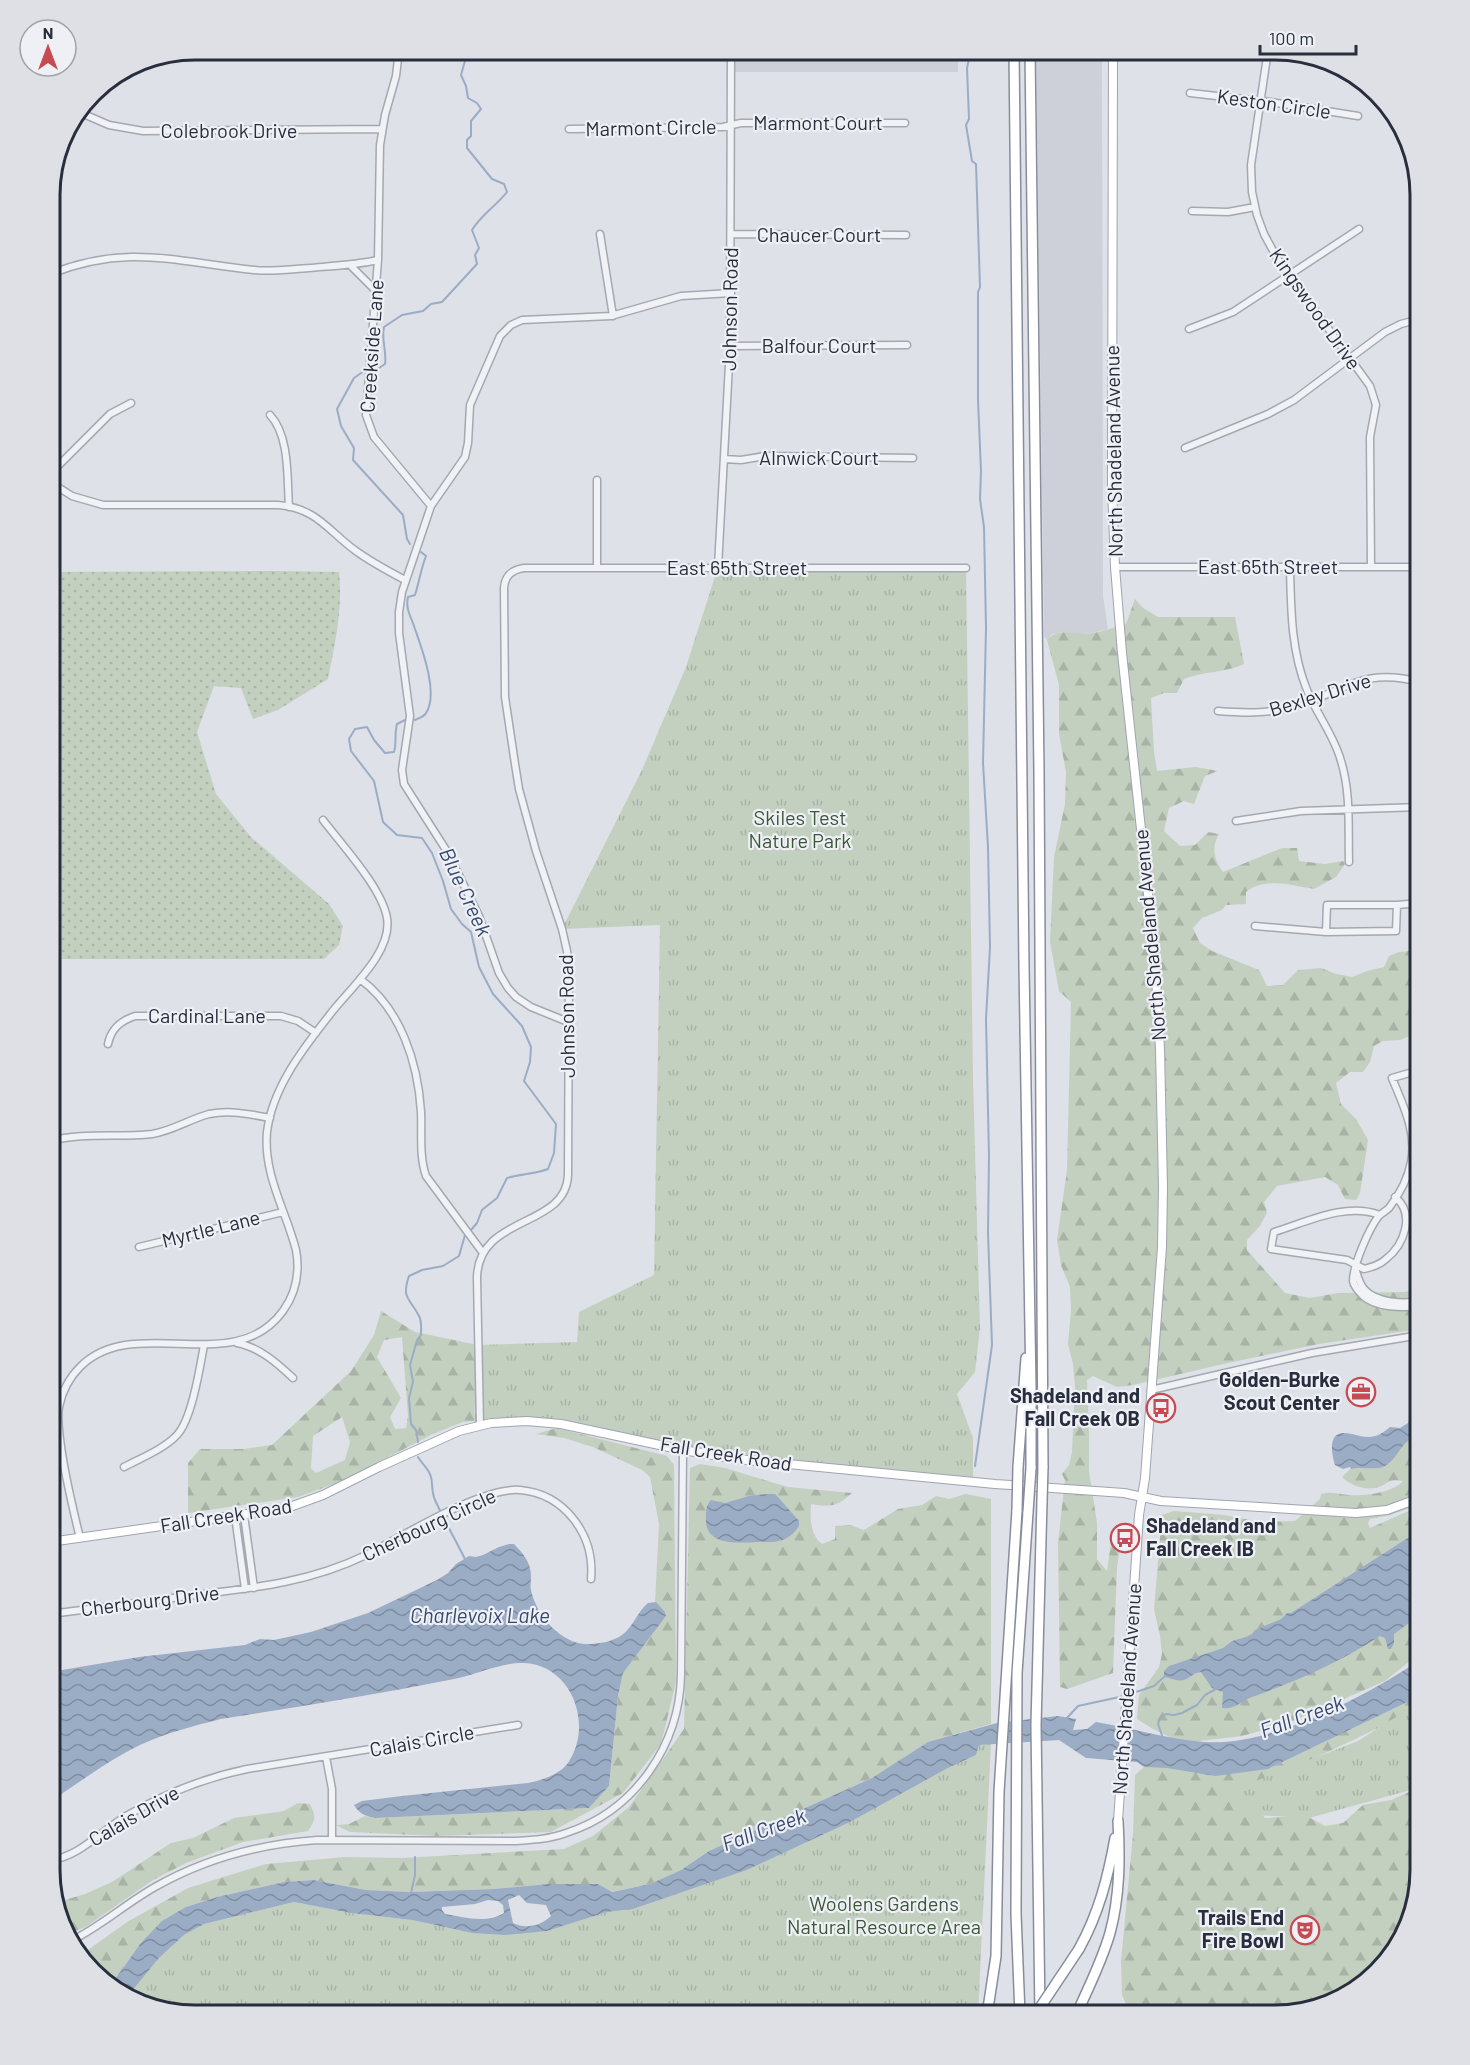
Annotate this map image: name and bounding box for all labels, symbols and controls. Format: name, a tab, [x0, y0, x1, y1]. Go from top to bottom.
north arrow	[18, 18, 78, 78]
scale bar	[1260, 18, 1356, 56]
text: N	[43, 23, 53, 42]
text: 100 m	[1269, 27, 1314, 49]
street label: Keston Circle	[1216, 83, 1333, 123]
street label: Marmont Court	[753, 110, 883, 134]
street label: Marmont Circle	[585, 114, 717, 140]
street label: Colebrook Drive	[161, 118, 297, 142]
street label: Chaucer Court	[757, 222, 881, 246]
street label: Kingswood Drive	[1265, 243, 1367, 374]
street label: Johnson Road	[716, 247, 742, 371]
street label: Creekside Lane	[354, 278, 388, 413]
street label: Balfour Court	[762, 333, 876, 357]
street label: North Shadeland Avenue	[1099, 345, 1127, 557]
street label: Alnwick Court	[759, 445, 879, 469]
street label: East 65th Street	[1198, 554, 1338, 578]
street label: East 65th Street	[667, 555, 807, 579]
street label: Bexley Drive	[1266, 667, 1374, 721]
park label: Skiles Test Nature Park	[749, 805, 851, 852]
street label: North Shadeland Avenue	[1128, 828, 1170, 1042]
water label: Blue Creek	[435, 843, 498, 940]
street label: Johnson Road	[553, 954, 579, 1078]
street label: Cardinal Lane	[148, 1003, 266, 1027]
street label: Myrtle Lane	[159, 1204, 262, 1252]
place label: Golden-Burke Scout Center	[1219, 1367, 1340, 1414]
office icon: Golden-Burke Scout Center	[1345, 1376, 1377, 1408]
place label: Shadeland and Fall Creek OB	[1010, 1383, 1140, 1430]
bus stop icon: Shadeland and Fall Creek OB	[1145, 1392, 1177, 1424]
street label: Fall Creek Road	[659, 1431, 794, 1475]
street label: Cherbourg Circle	[358, 1483, 499, 1566]
street label: Fall Creek Road	[158, 1493, 293, 1537]
place label: Shadeland and Fall Creek IB	[1146, 1513, 1276, 1560]
bus stop icon: Shadeland and Fall Creek IB	[1109, 1522, 1141, 1554]
street label: Cherbourg Drive	[79, 1580, 221, 1620]
street label: North Shadeland Avenue	[1107, 1582, 1145, 1796]
water label: Charlevoix Lake	[410, 1602, 550, 1627]
water label: Fall Creek	[1256, 1689, 1348, 1742]
street label: Calais Circle	[368, 1719, 476, 1761]
street label: Calais Drive	[84, 1780, 183, 1851]
water label: Fall Creek	[718, 1802, 810, 1855]
park label: Woolens Gardens Natural Resource Area	[787, 1891, 981, 1938]
place label: Trails End Fire Bowl	[1197, 1905, 1284, 1952]
theatre icon: Trails End Fire Bowl	[1289, 1914, 1321, 1946]

